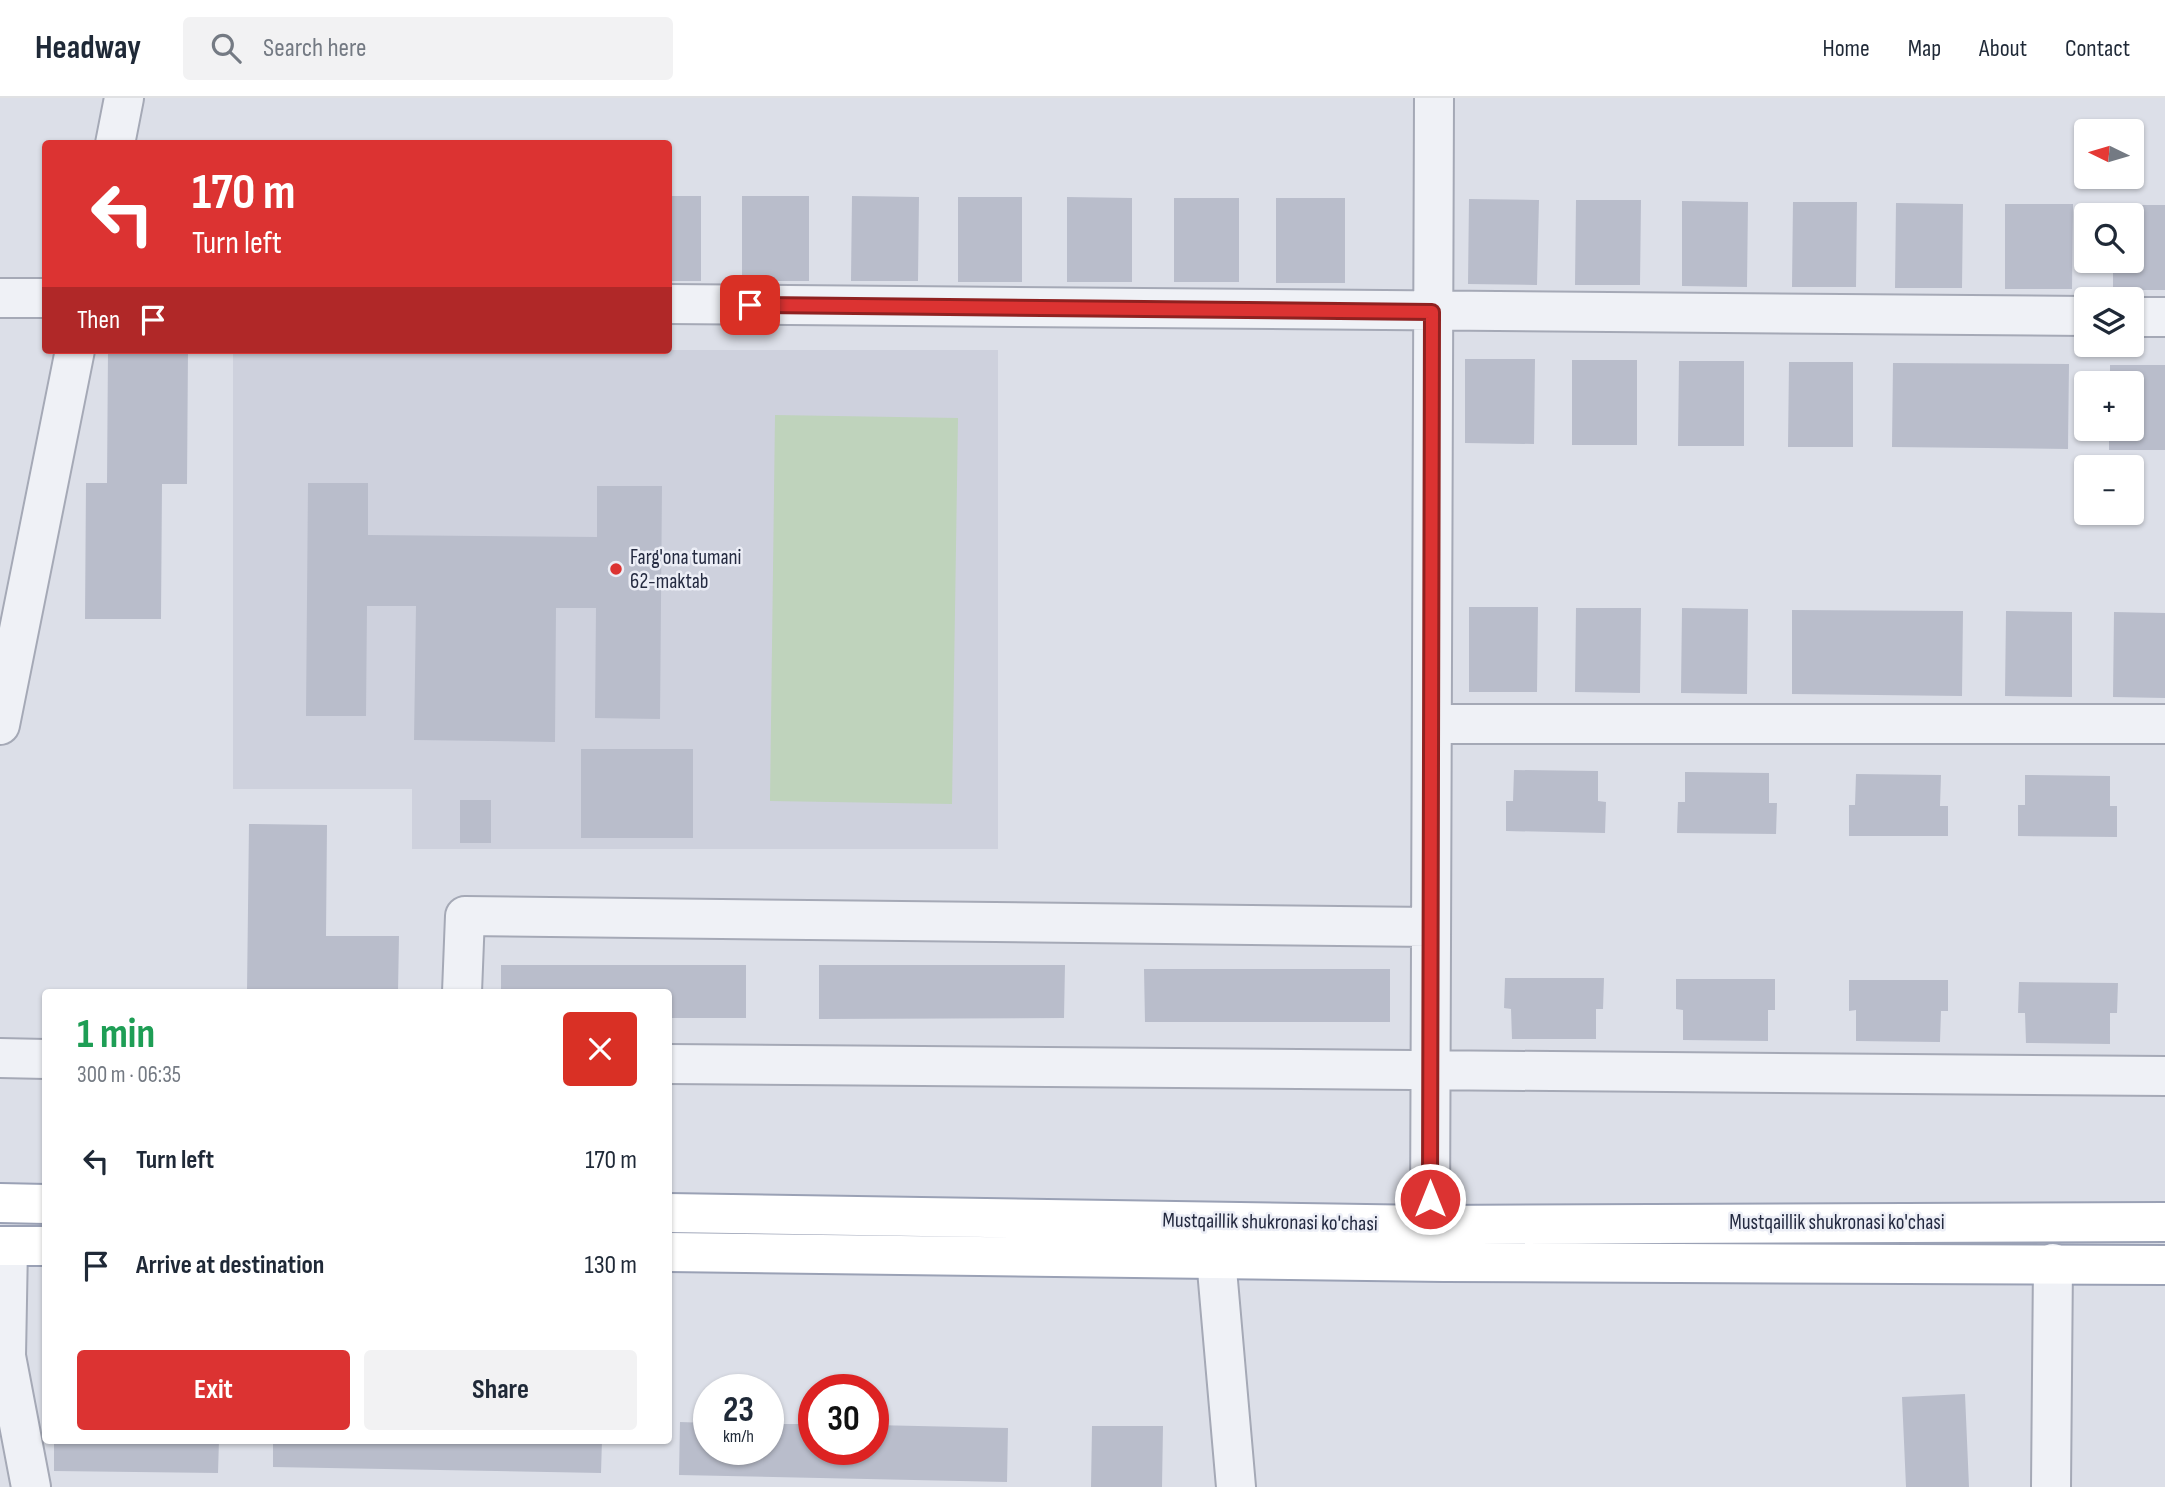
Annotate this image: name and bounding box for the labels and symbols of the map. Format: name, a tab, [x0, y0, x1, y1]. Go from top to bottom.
north arrow	[2074, 119, 2144, 189]
pin	[720, 275, 780, 335]
place label: Farg'ona tumani 62-maktab	[630, 545, 741, 594]
marker: Farg'ona tumani 62-maktab	[608, 561, 624, 577]
position arrow	[1393, 1162, 1467, 1236]
street label: Mustqaillik shukronasi ko'chasi	[1162, 1208, 1378, 1236]
street label: Mustqaillik shukronasi ko'chasi	[1729, 1210, 1945, 1235]
speed limit sign: 30	[798, 1374, 889, 1465]

